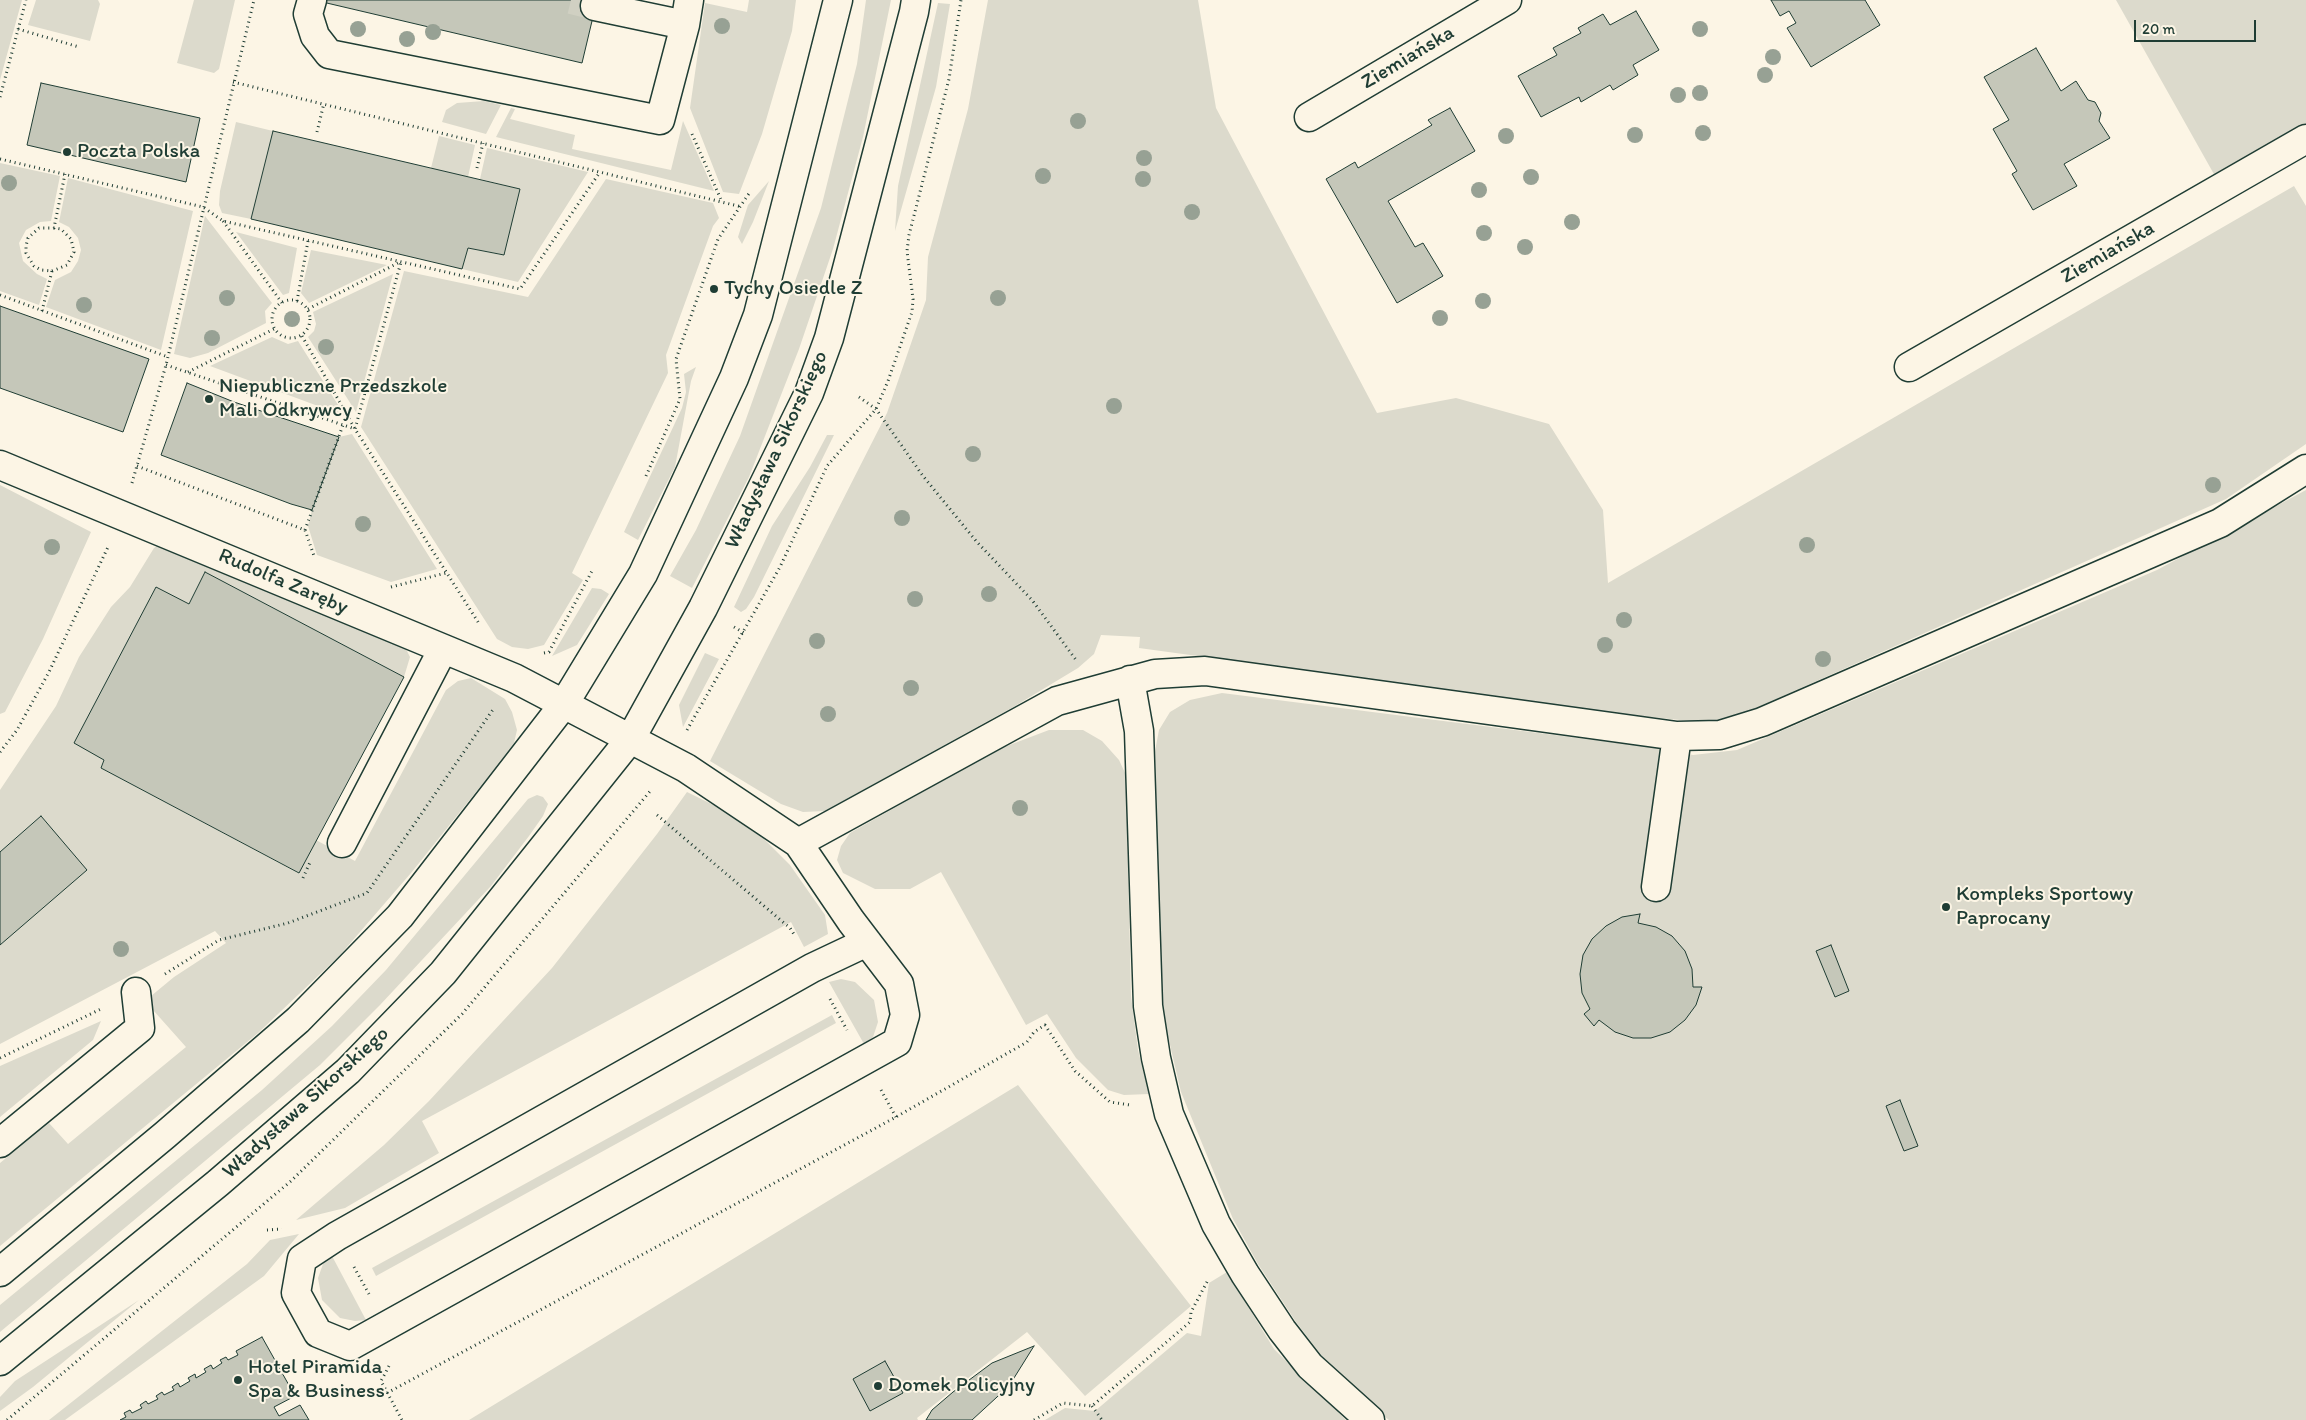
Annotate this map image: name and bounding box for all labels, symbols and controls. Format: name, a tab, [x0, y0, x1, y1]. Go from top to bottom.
scale bar	[2136, 10, 2258, 42]
text: 20 m	[2142, 20, 2175, 38]
street label: Ziemiańska	[1357, 21, 1459, 95]
place label: Poczta Polska	[77, 139, 200, 165]
marker: Poczta Polska	[61, 146, 73, 158]
street label: Ziemiańska	[2057, 216, 2159, 290]
place label: Tychy Osiedle Z	[724, 276, 863, 302]
marker: Tychy Osiedle Z	[708, 283, 720, 295]
street label: Władysława Sikorskiego	[720, 347, 834, 553]
place label: Niepubliczne Przedszkole Mali Odkrywcy	[219, 374, 447, 424]
marker: Niepubliczne Przedszkole Mali Odkrywcy	[203, 393, 215, 405]
street label: Rudolfa Zaręby	[214, 543, 352, 621]
place label: Kompleks Sportowy Paprocany	[1956, 882, 2133, 932]
marker: Kompleks Sportowy Paprocany	[1940, 901, 1952, 913]
street label: Władysława Sikorskiego	[217, 1021, 395, 1185]
place label: Hotel Piramida Spa & Business	[248, 1355, 385, 1405]
place label: Domek Policyjny	[888, 1373, 1035, 1399]
marker: Hotel Piramida Spa & Business	[232, 1374, 244, 1386]
marker: Domek Policyjny	[872, 1380, 884, 1392]

